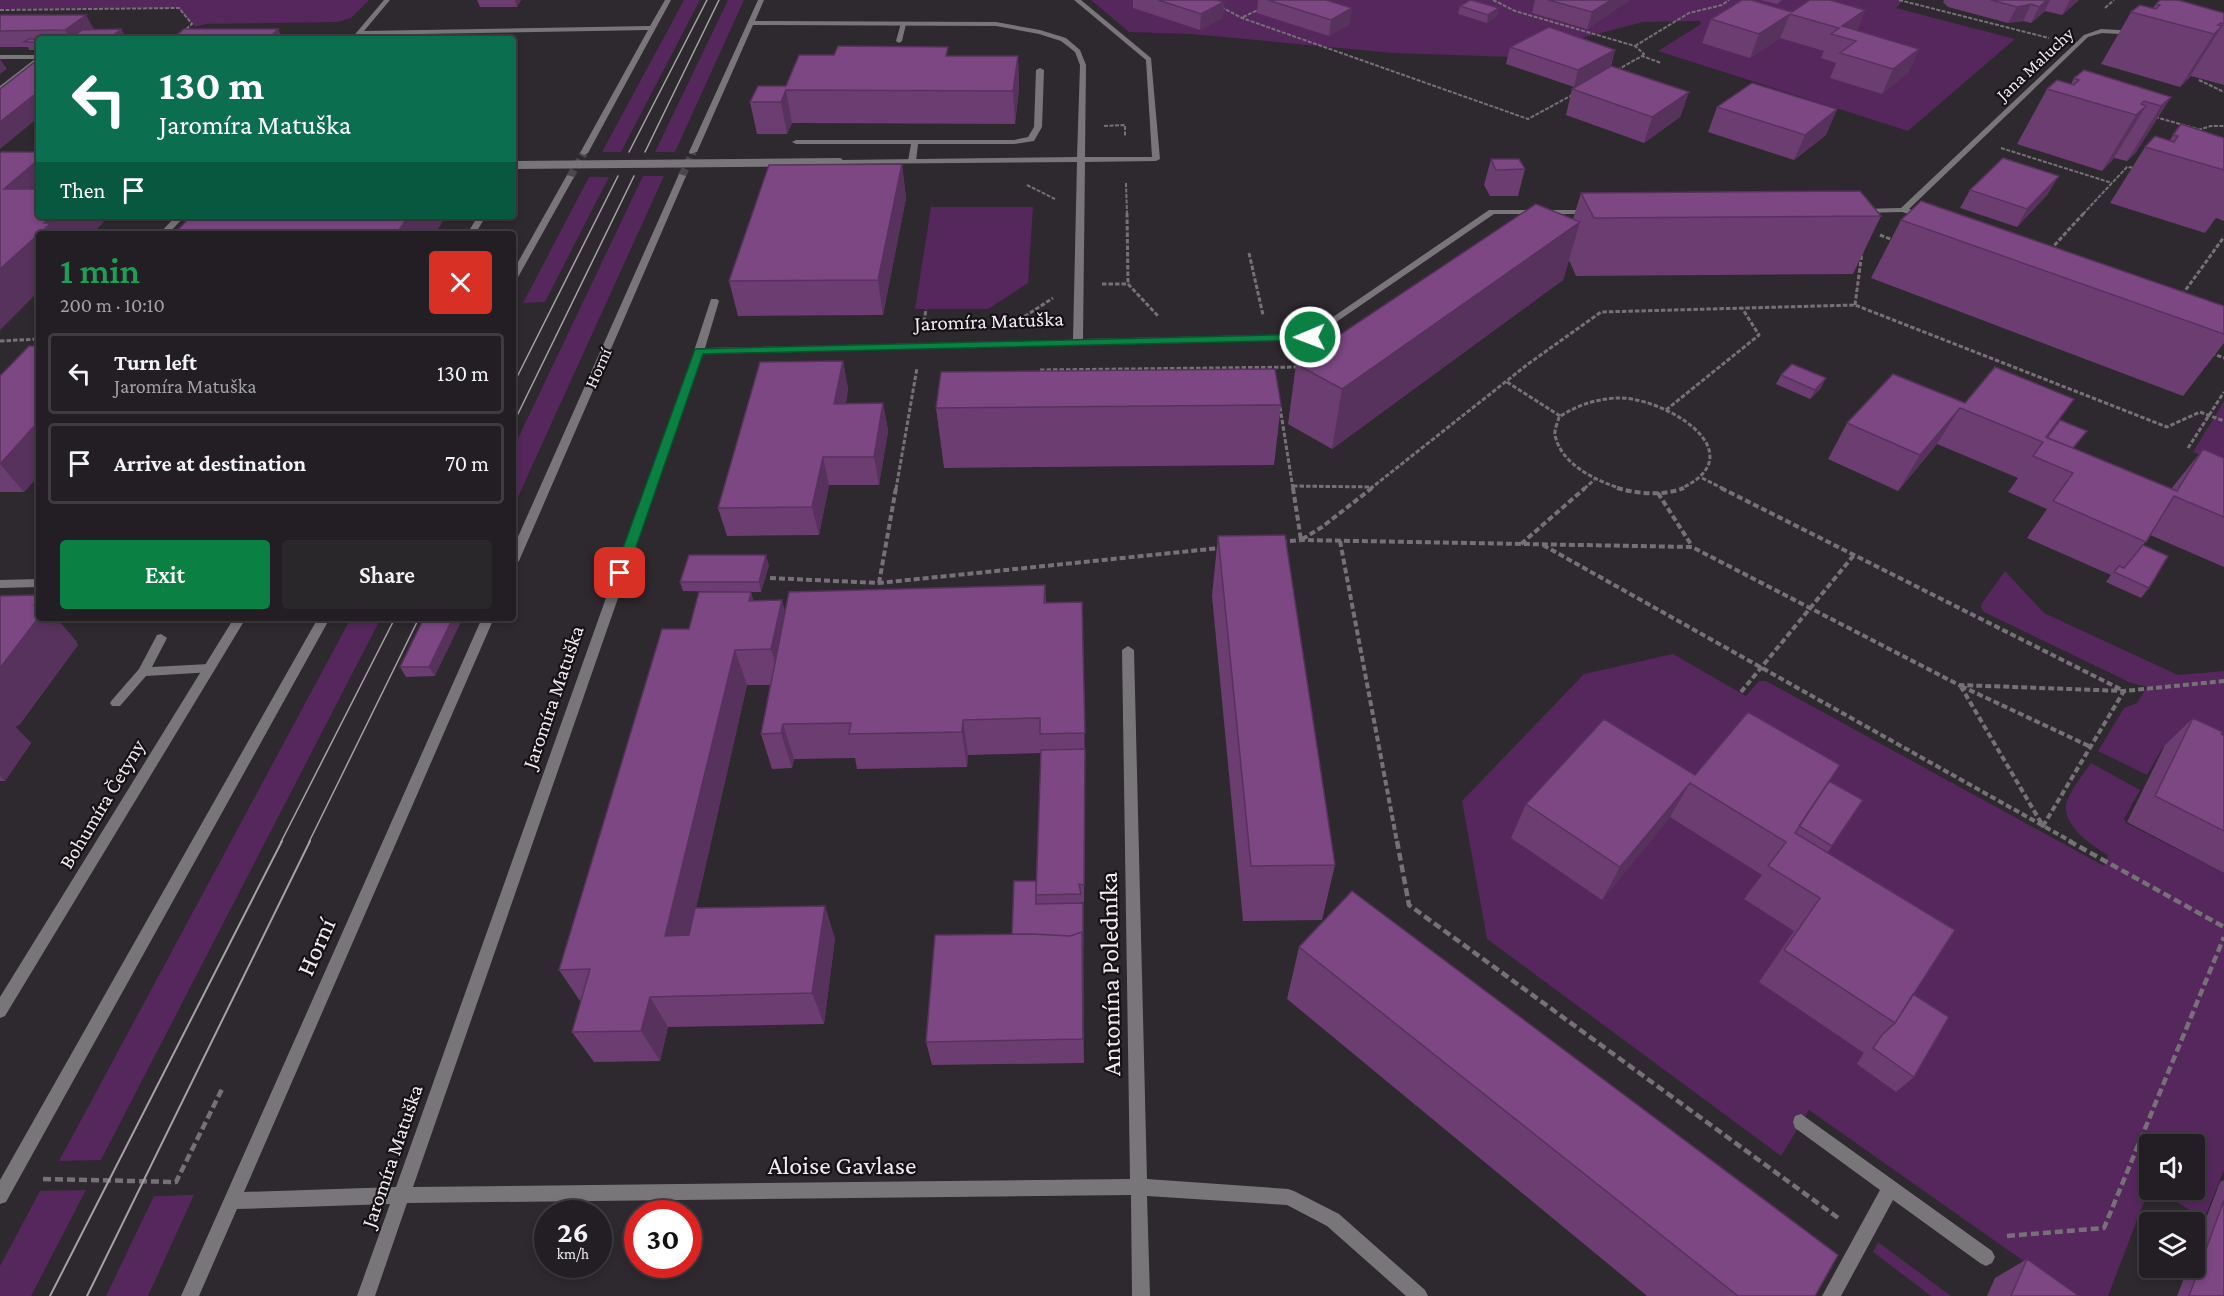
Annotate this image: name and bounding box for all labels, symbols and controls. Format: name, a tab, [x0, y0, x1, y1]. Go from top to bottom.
street label: Jana Maluchy	[1991, 23, 2078, 106]
icon: left	[60, 60, 138, 138]
text: 130 m	[159, 61, 264, 108]
text: Jaromíra Matuška	[159, 110, 351, 140]
icon: arrive	[117, 174, 150, 207]
text: Then	[60, 178, 105, 203]
text: 1 min	[60, 251, 140, 291]
button: close	[429, 251, 492, 314]
text: 200 m · 10:10	[60, 294, 165, 316]
position arrow	[1278, 305, 1342, 369]
street label: Jaromíra Matuška	[912, 306, 1064, 336]
street label: Horní	[580, 344, 616, 391]
text: Turn left	[114, 350, 197, 375]
icon: left	[63, 357, 96, 390]
text: 130 m	[437, 361, 489, 386]
text: Jaromíra Matuška	[114, 375, 256, 397]
icon: arrive	[63, 447, 96, 480]
text: Arrive at destination	[114, 451, 306, 476]
text: 70 m	[445, 451, 489, 476]
button: Exit	[60, 540, 270, 609]
button: Share	[282, 540, 492, 609]
pin	[594, 547, 645, 598]
icon: arrive	[603, 556, 636, 589]
street label: Jaromíra Matuška	[517, 622, 589, 774]
street label: Bohumíra Četyny	[54, 735, 150, 873]
street label: Antonína Poledníka	[1094, 872, 1126, 1076]
street label: Horní	[291, 913, 342, 980]
street label: Jaromíra Matuška	[356, 1081, 428, 1233]
map controls	[2139, 1134, 2205, 1278]
button: sound	[2139, 1134, 2205, 1200]
street label: Aloise Gavlase	[768, 1151, 916, 1180]
speed limit sign: 30	[624, 1200, 702, 1278]
button: layers	[2139, 1212, 2205, 1278]
text: 26	[557, 1215, 589, 1248]
text: km/h	[557, 1246, 589, 1262]

